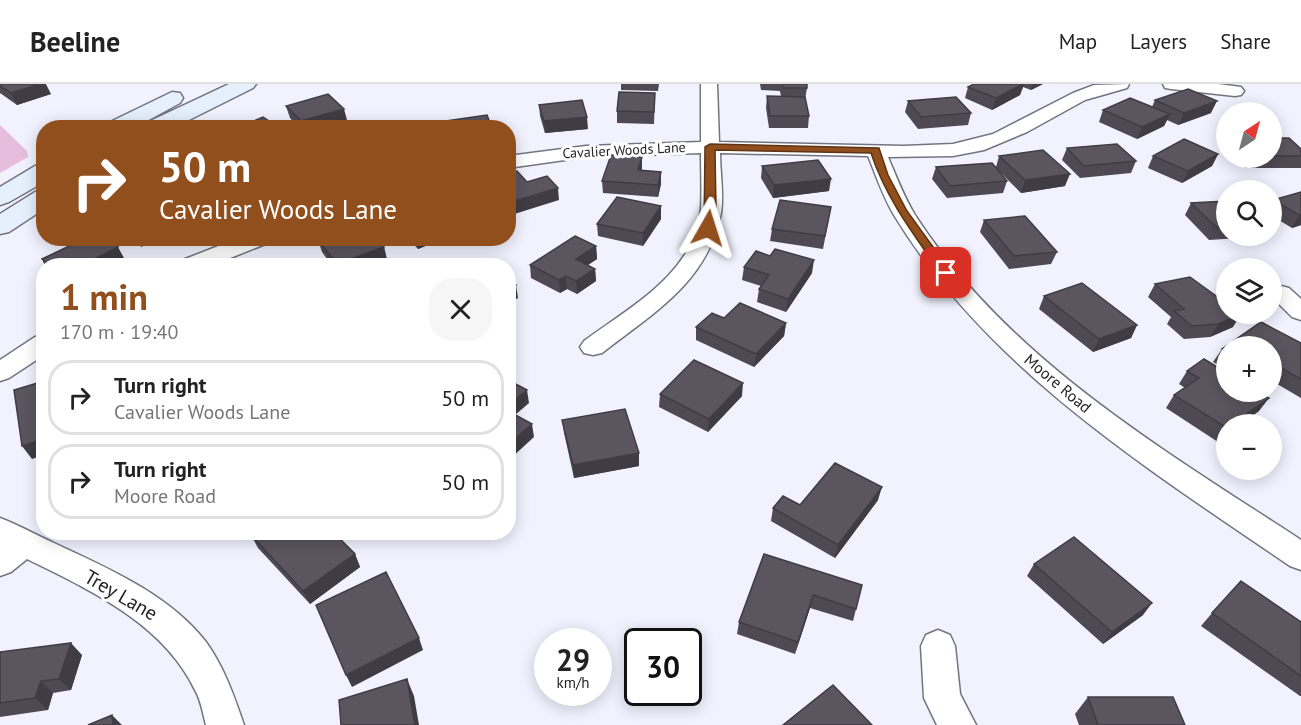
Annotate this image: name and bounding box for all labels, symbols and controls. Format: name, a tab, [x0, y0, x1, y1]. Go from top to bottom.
text: Beeline	[30, 23, 120, 60]
text: Map	[1059, 28, 1097, 55]
text: Layers	[1130, 28, 1187, 55]
text: Share	[1220, 28, 1271, 55]
north arrow	[1216, 102, 1282, 168]
map controls	[1216, 102, 1282, 480]
street label: Cavalier Woods Lane	[562, 138, 686, 162]
text: 50 m	[159, 139, 251, 194]
icon: right	[60, 144, 138, 222]
button: search	[1216, 180, 1282, 246]
text: Cavalier Woods Lane	[159, 192, 397, 226]
position arrow	[676, 196, 740, 260]
pin	[920, 247, 971, 298]
icon: arrive	[929, 256, 962, 289]
button: layers	[1216, 258, 1282, 324]
text: 1 min	[60, 273, 148, 320]
button: close	[429, 278, 492, 341]
text: 170 m · 19:40	[60, 319, 178, 345]
button: +	[1216, 336, 1282, 402]
street label: Moore Road	[1020, 349, 1096, 417]
text: Turn right	[114, 371, 206, 399]
icon: right	[63, 381, 96, 414]
text: 50 m	[441, 384, 489, 412]
text: Cavalier Woods Lane	[114, 399, 290, 425]
button: −	[1216, 414, 1282, 480]
text: Turn right	[114, 455, 206, 483]
icon: right	[63, 465, 96, 498]
text: 50 m	[441, 468, 489, 496]
text: Moore Road	[114, 483, 216, 509]
street label: Trey Lane	[80, 564, 162, 626]
speed limit sign: 30	[624, 628, 702, 706]
text: 29	[556, 640, 590, 679]
text: km/h	[557, 673, 589, 692]

